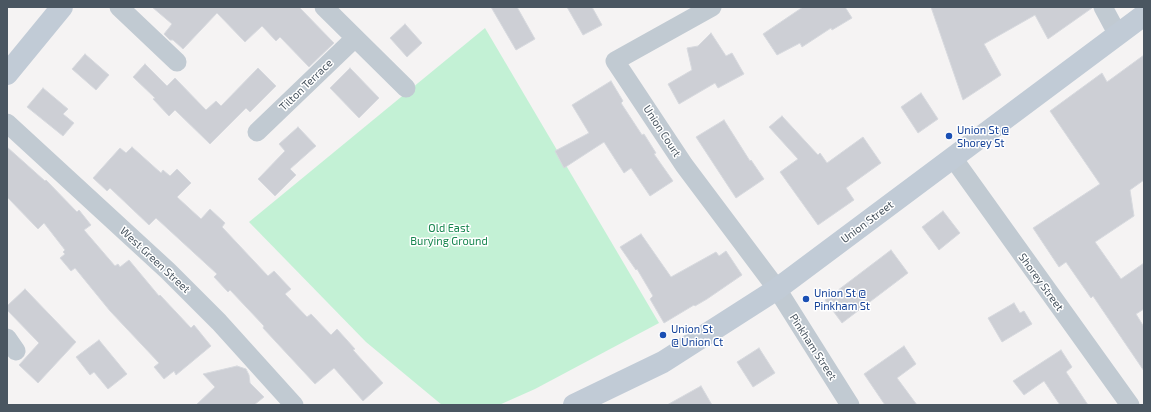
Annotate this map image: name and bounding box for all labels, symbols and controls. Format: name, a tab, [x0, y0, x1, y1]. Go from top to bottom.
street label: Tilton Terrace	[277, 56, 335, 114]
street label: Union Court	[640, 103, 684, 159]
place label: Union St @ Shorey St	[957, 123, 1009, 149]
marker: Union St @ Shorey St	[944, 131, 954, 141]
street label: Union Street	[838, 198, 896, 246]
park label: Old East Burying Ground	[410, 221, 488, 247]
street label: West Green Street	[117, 224, 193, 296]
street label: Shorey Street	[1016, 251, 1066, 313]
place label: Union St @ Pinkham St	[814, 286, 870, 312]
marker: Union St @ Pinkham St	[801, 294, 811, 304]
street label: Pinkham Street	[787, 311, 839, 383]
place label: Union St @ Union Ct	[671, 322, 723, 348]
marker: Union St @ Union Ct	[658, 330, 668, 340]

